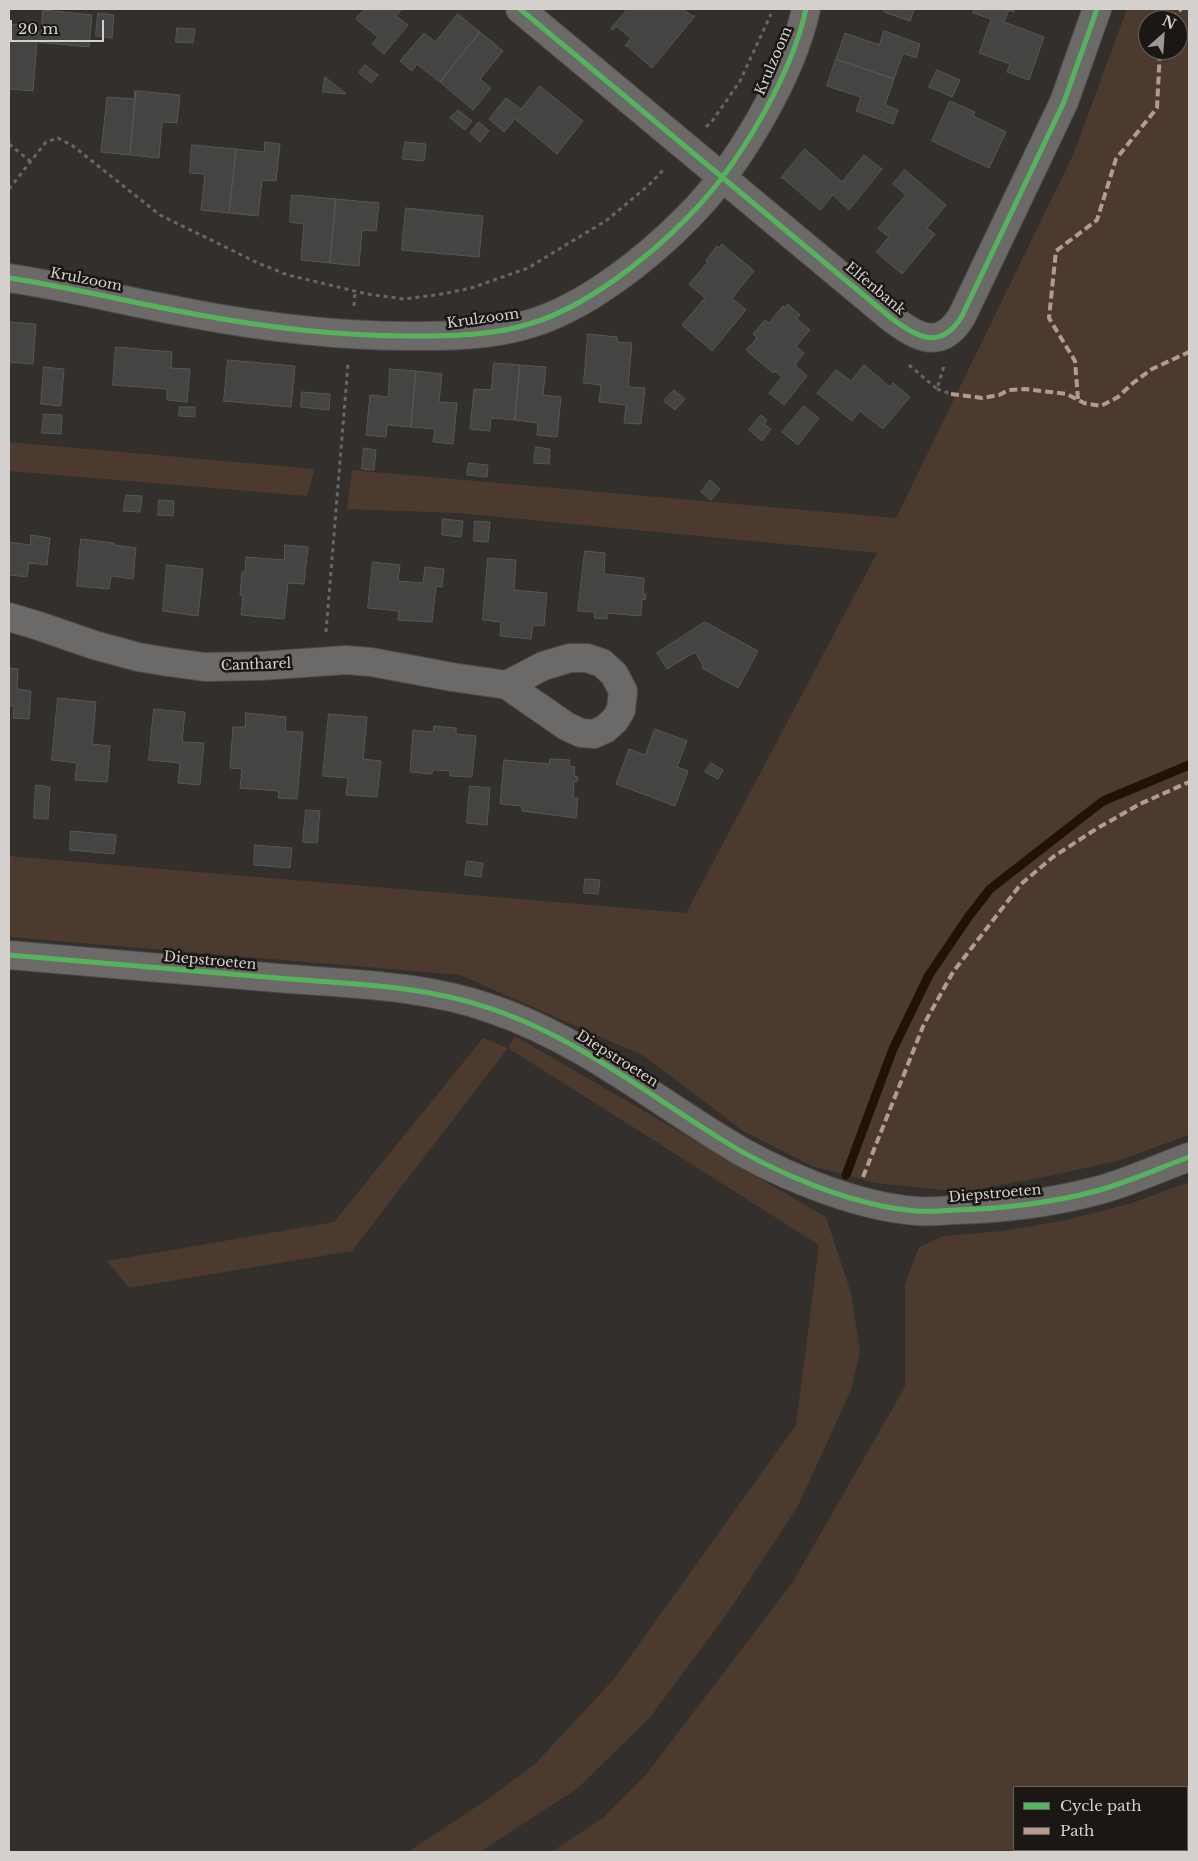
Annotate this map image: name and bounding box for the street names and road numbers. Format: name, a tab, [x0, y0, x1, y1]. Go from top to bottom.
street label: Krulzoom	[752, 24, 796, 98]
street label: Elfenbank	[842, 259, 908, 319]
street label: Krulzoom	[49, 265, 123, 295]
street label: Krulzoom	[446, 306, 520, 332]
street label: Cantharel	[221, 655, 291, 675]
street label: Diepstroeten	[163, 949, 257, 973]
street label: Diepstroeten	[573, 1027, 661, 1091]
street label: Diepstroeten	[948, 1182, 1042, 1206]

